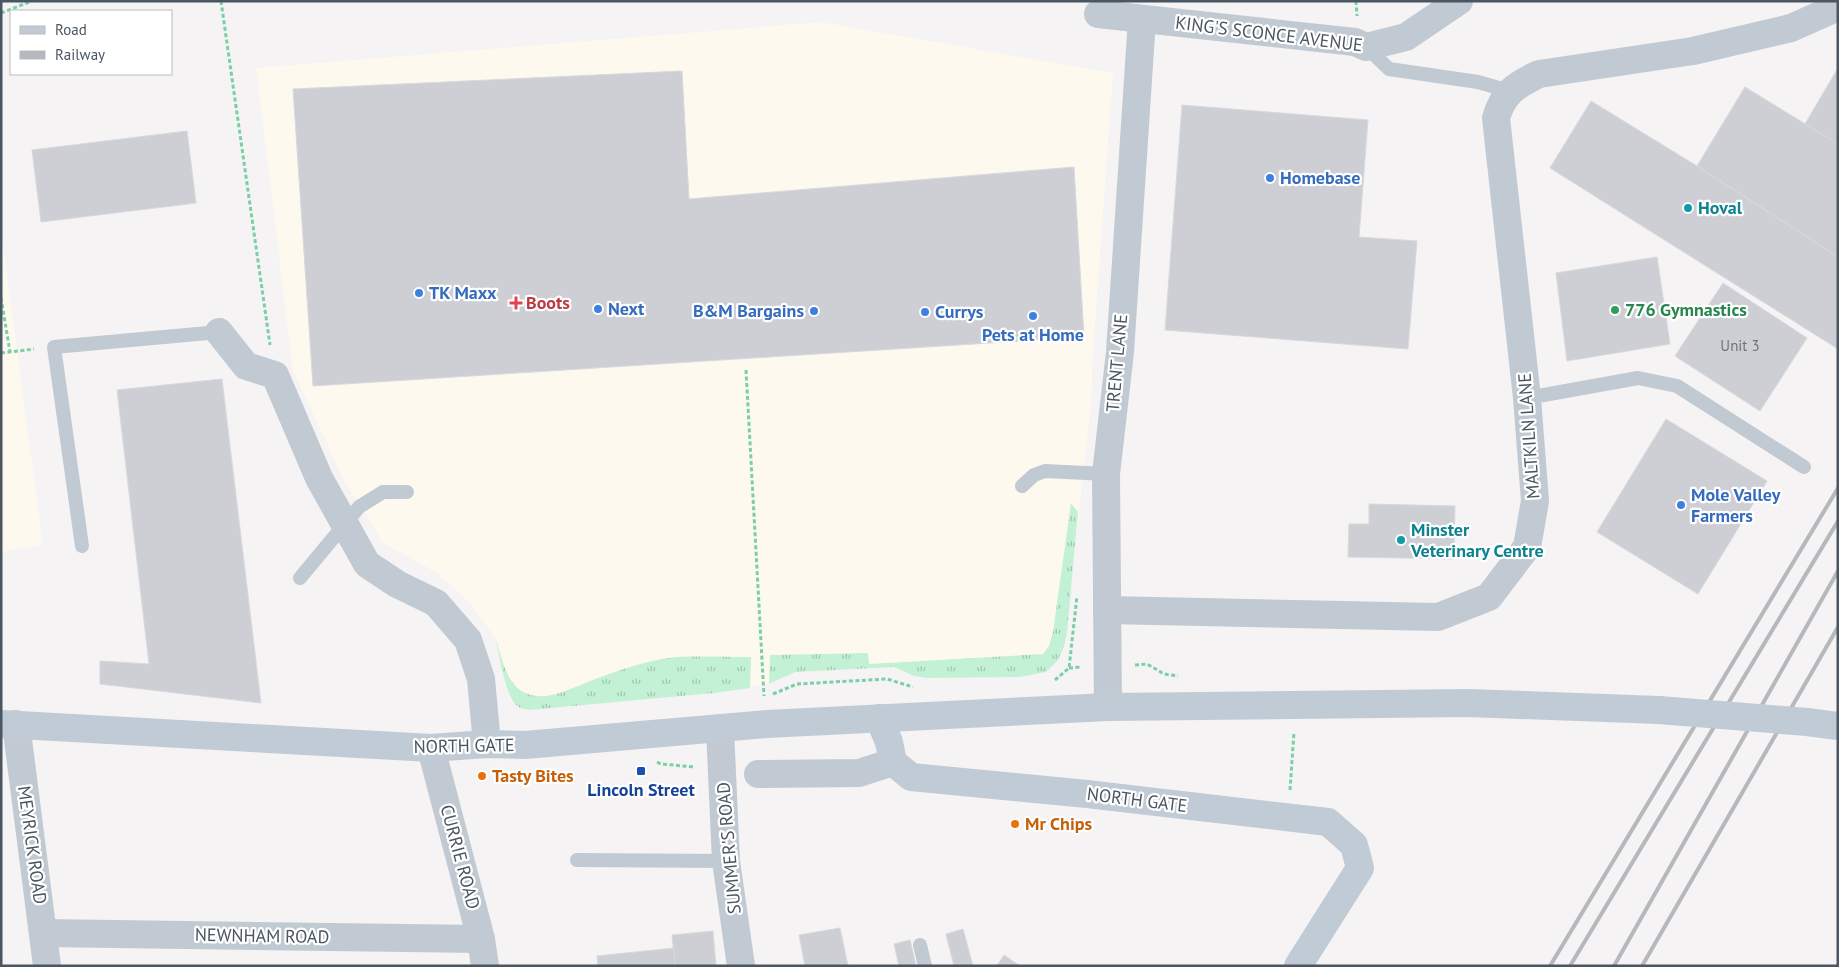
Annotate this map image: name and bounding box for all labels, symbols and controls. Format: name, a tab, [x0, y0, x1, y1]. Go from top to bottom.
legend	[10, 10, 172, 75]
street label: KING'S SCONCE AVENUE	[1174, 11, 1364, 56]
text: Road	[55, 20, 87, 39]
text: Railway	[55, 45, 105, 64]
place label: Homebase	[1280, 166, 1360, 189]
marker: Homebase	[1264, 172, 1276, 184]
place label: Hoval	[1698, 196, 1743, 219]
marker: Hoval	[1682, 202, 1694, 214]
place label: TK Maxx	[429, 281, 497, 304]
marker: TK Maxx	[413, 287, 425, 299]
place label: Boots	[526, 291, 570, 314]
marker: Boots	[510, 297, 522, 309]
place label: Next	[608, 297, 645, 320]
place label: 776 Gymnastics	[1625, 298, 1747, 321]
place label: B&M Bargains	[693, 299, 804, 322]
place label: Currys	[935, 300, 984, 323]
marker: Next	[592, 303, 604, 315]
marker: 776 Gymnastics	[1609, 304, 1621, 316]
marker: B&M Bargains	[808, 305, 820, 317]
marker: Currys	[919, 306, 931, 318]
marker: Pets at Home	[1027, 310, 1039, 322]
street label: TRENT LANE	[1101, 313, 1132, 413]
place label: Pets at Home	[982, 323, 1084, 346]
house number: Unit 3	[1720, 336, 1760, 355]
street label: MALTKILN LANE	[1513, 372, 1544, 500]
place label: Mole Valley Farmers	[1691, 483, 1781, 527]
marker: Mole Valley Farmers	[1675, 499, 1687, 511]
place label: Minster Veterinary Centre	[1410, 518, 1544, 562]
marker: Minster Veterinary Centre	[1395, 534, 1407, 546]
street label: NORTH GATE	[413, 733, 515, 758]
place label: Tasty Bites	[492, 764, 574, 787]
marker: Lincoln Street	[635, 765, 647, 777]
marker: Tasty Bites	[476, 770, 488, 782]
place label: Lincoln Street	[587, 778, 695, 801]
street label: SUMMER'S ROAD	[711, 781, 746, 915]
street label: NORTH GATE	[1086, 782, 1189, 817]
street label: MEYRICK ROAD	[13, 784, 52, 906]
street label: CURRIE ROAD	[435, 802, 485, 912]
place label: Mr Chips	[1025, 812, 1092, 835]
marker: Mr Chips	[1009, 818, 1021, 830]
street label: NEWNHAM ROAD	[195, 923, 329, 948]

